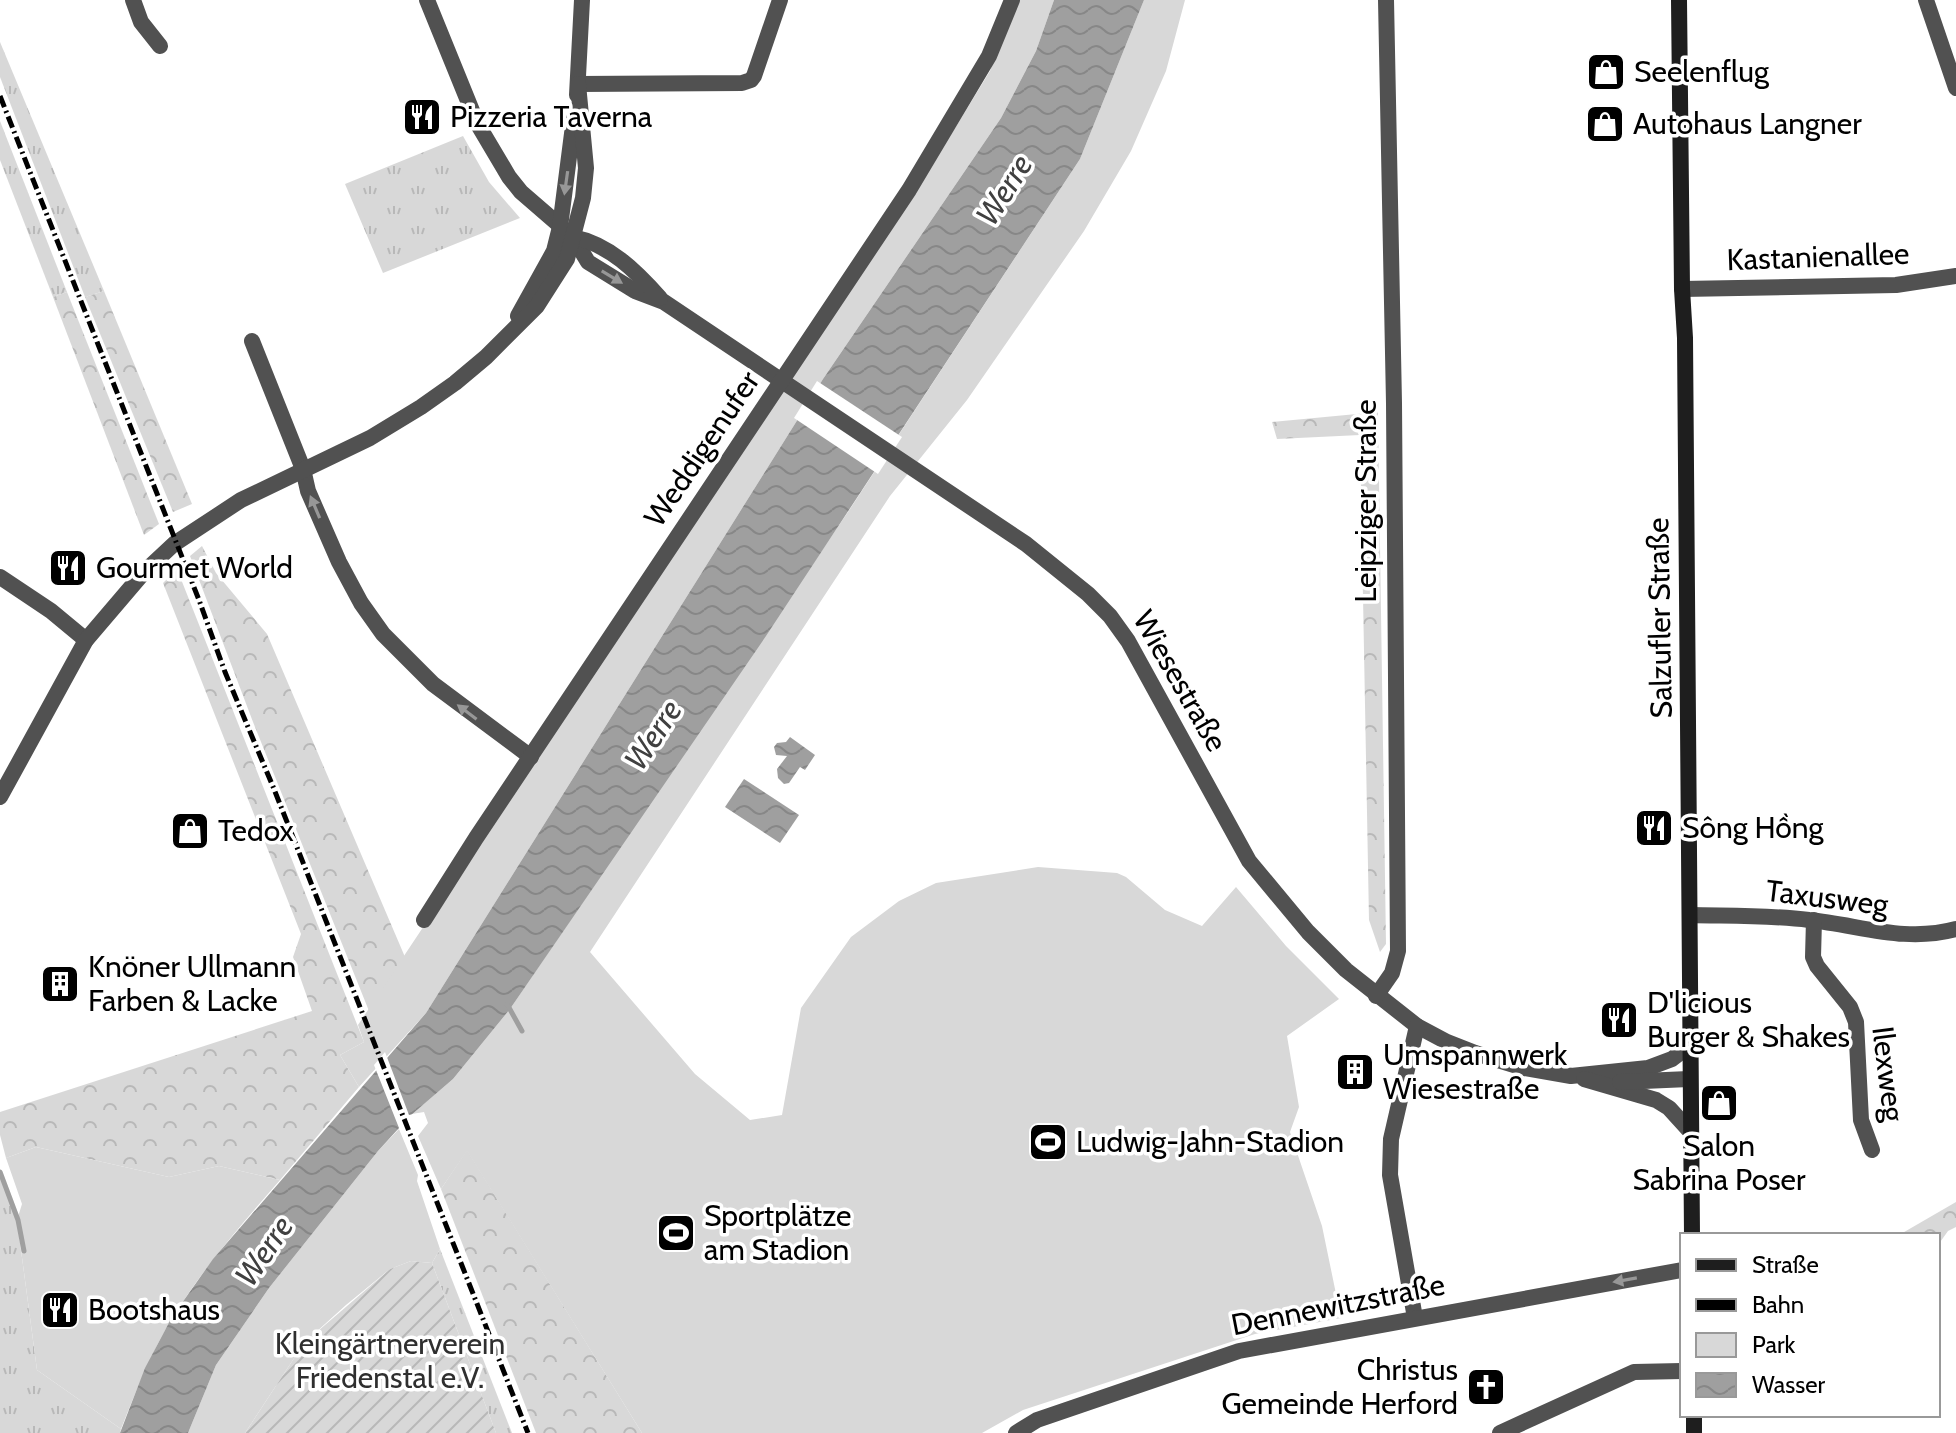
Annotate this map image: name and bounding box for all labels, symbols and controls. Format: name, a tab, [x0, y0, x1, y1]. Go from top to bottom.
shop icon: Seelenflug	[1585, 51, 1627, 93]
place label: Seelenflug	[1634, 53, 1770, 90]
restaurant icon: Pizzeria Taverna	[401, 96, 443, 138]
place label: Pizzeria Taverna	[450, 98, 653, 135]
shop icon: Autohaus Langner	[1584, 103, 1626, 145]
place label: Autohaus Langner	[1633, 105, 1862, 142]
water label: Werre	[967, 147, 1040, 232]
one-way arrow	[559, 171, 572, 196]
street label: Kastanienallee	[1726, 235, 1910, 278]
one-way arrow	[601, 269, 623, 283]
street label: Weddigenufer	[636, 364, 767, 533]
street label: Leipziger Straße	[1347, 399, 1384, 603]
one-way arrow	[308, 495, 321, 519]
street label: Salzufler Straße	[1639, 517, 1680, 719]
restaurant icon: Gourmet World	[47, 547, 89, 589]
place label: Gourmet World	[96, 549, 293, 586]
street label: Wiesestraße	[1125, 604, 1236, 758]
water label: Werre	[616, 692, 690, 777]
one-way arrow	[457, 704, 478, 720]
restaurant icon: Sông Hồng	[1633, 807, 1675, 849]
place label: Sông Hồng	[1682, 809, 1825, 846]
shop icon: Tedox	[169, 810, 211, 852]
place label: Tedox	[218, 812, 294, 849]
street label: Taxusweg	[1764, 872, 1891, 923]
place label: Knöner Ullmann Farben & Lacke	[88, 948, 296, 1019]
building icon: Knöner Ullmann Farben & Lacke	[39, 963, 81, 1005]
place label: D'licious Burger & Shakes	[1647, 984, 1850, 1055]
restaurant icon: D'licious Burger & Shakes	[1598, 999, 1640, 1041]
street label: Ilexweg	[1864, 1024, 1913, 1125]
place label: Umspannwerk Wiesestraße	[1383, 1036, 1568, 1107]
building icon: Umspannwerk Wiesestraße	[1334, 1051, 1376, 1093]
shop icon: Salon Sabrina Poser	[1698, 1082, 1740, 1124]
sports icon: Ludwig-Jahn-Stadion	[1027, 1121, 1069, 1163]
place label: Ludwig-Jahn-Stadion	[1076, 1123, 1344, 1160]
place label: Salon Sabrina Poser	[1633, 1127, 1806, 1198]
place label: Sportplätze am Stadion	[704, 1197, 851, 1268]
water label: Werre	[226, 1208, 301, 1293]
sports icon: Sportplätze am Stadion	[655, 1212, 697, 1254]
legend	[1680, 1233, 1940, 1417]
text: Straße	[1752, 1250, 1819, 1279]
street label: Dennewitzstraße	[1228, 1266, 1448, 1343]
one-way arrow	[1613, 1274, 1638, 1286]
restaurant icon: Bootshaus	[39, 1289, 81, 1331]
text: Bahn	[1752, 1290, 1804, 1319]
place label: Bootshaus	[88, 1291, 220, 1328]
park label: Kleingärtnerverein Friedenstal e.V.	[275, 1325, 505, 1396]
text: Park	[1752, 1330, 1795, 1359]
place label: Christus Gemeinde Herford	[1222, 1351, 1458, 1422]
church icon: Christus Gemeinde Herford	[1465, 1366, 1507, 1408]
text: Wasser	[1752, 1370, 1825, 1399]

